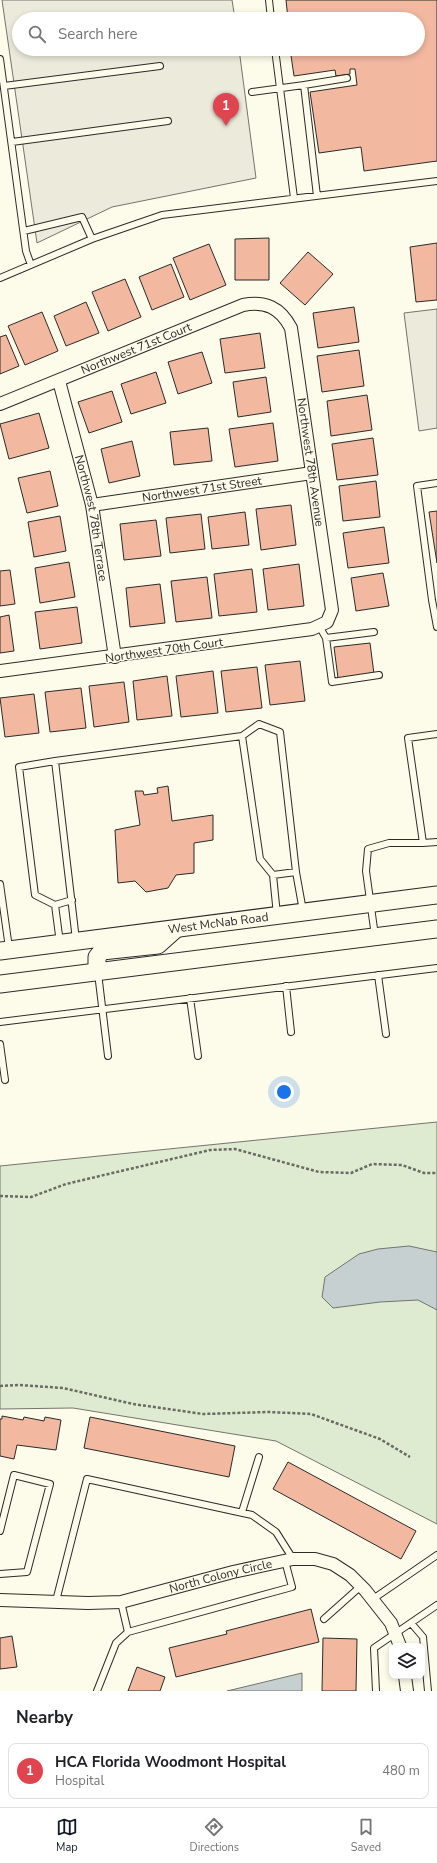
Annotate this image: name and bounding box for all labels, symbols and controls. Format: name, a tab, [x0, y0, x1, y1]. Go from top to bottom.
search box	[12, 12, 425, 56]
icon: search	[26, 23, 48, 45]
text: Search here	[58, 24, 138, 44]
pin: 1	[213, 93, 239, 126]
street label: Northwest 71st Court	[79, 319, 194, 378]
street label: Northwest 78th Avenue	[293, 397, 328, 528]
street label: Northwest 78th Terrace	[71, 453, 111, 582]
street label: Northwest 71st Street	[141, 472, 264, 506]
street label: Northwest 70th Court	[104, 634, 225, 666]
street label: West McNab Road	[167, 909, 269, 937]
your location	[274, 1082, 294, 1102]
street label: North Colony Circle	[167, 1556, 274, 1597]
map controls	[389, 1643, 425, 1679]
button: layers	[389, 1643, 425, 1679]
text: Nearby	[16, 1706, 73, 1729]
text: HCA Florida Woodmont Hospital	[55, 1752, 286, 1772]
text: 1	[26, 1762, 34, 1780]
text: 480 m	[382, 1762, 420, 1780]
text: Hospital	[55, 1772, 104, 1790]
tab: Map	[56, 1816, 78, 1855]
tab: Directions	[190, 1816, 239, 1855]
tab: Saved	[351, 1816, 381, 1855]

